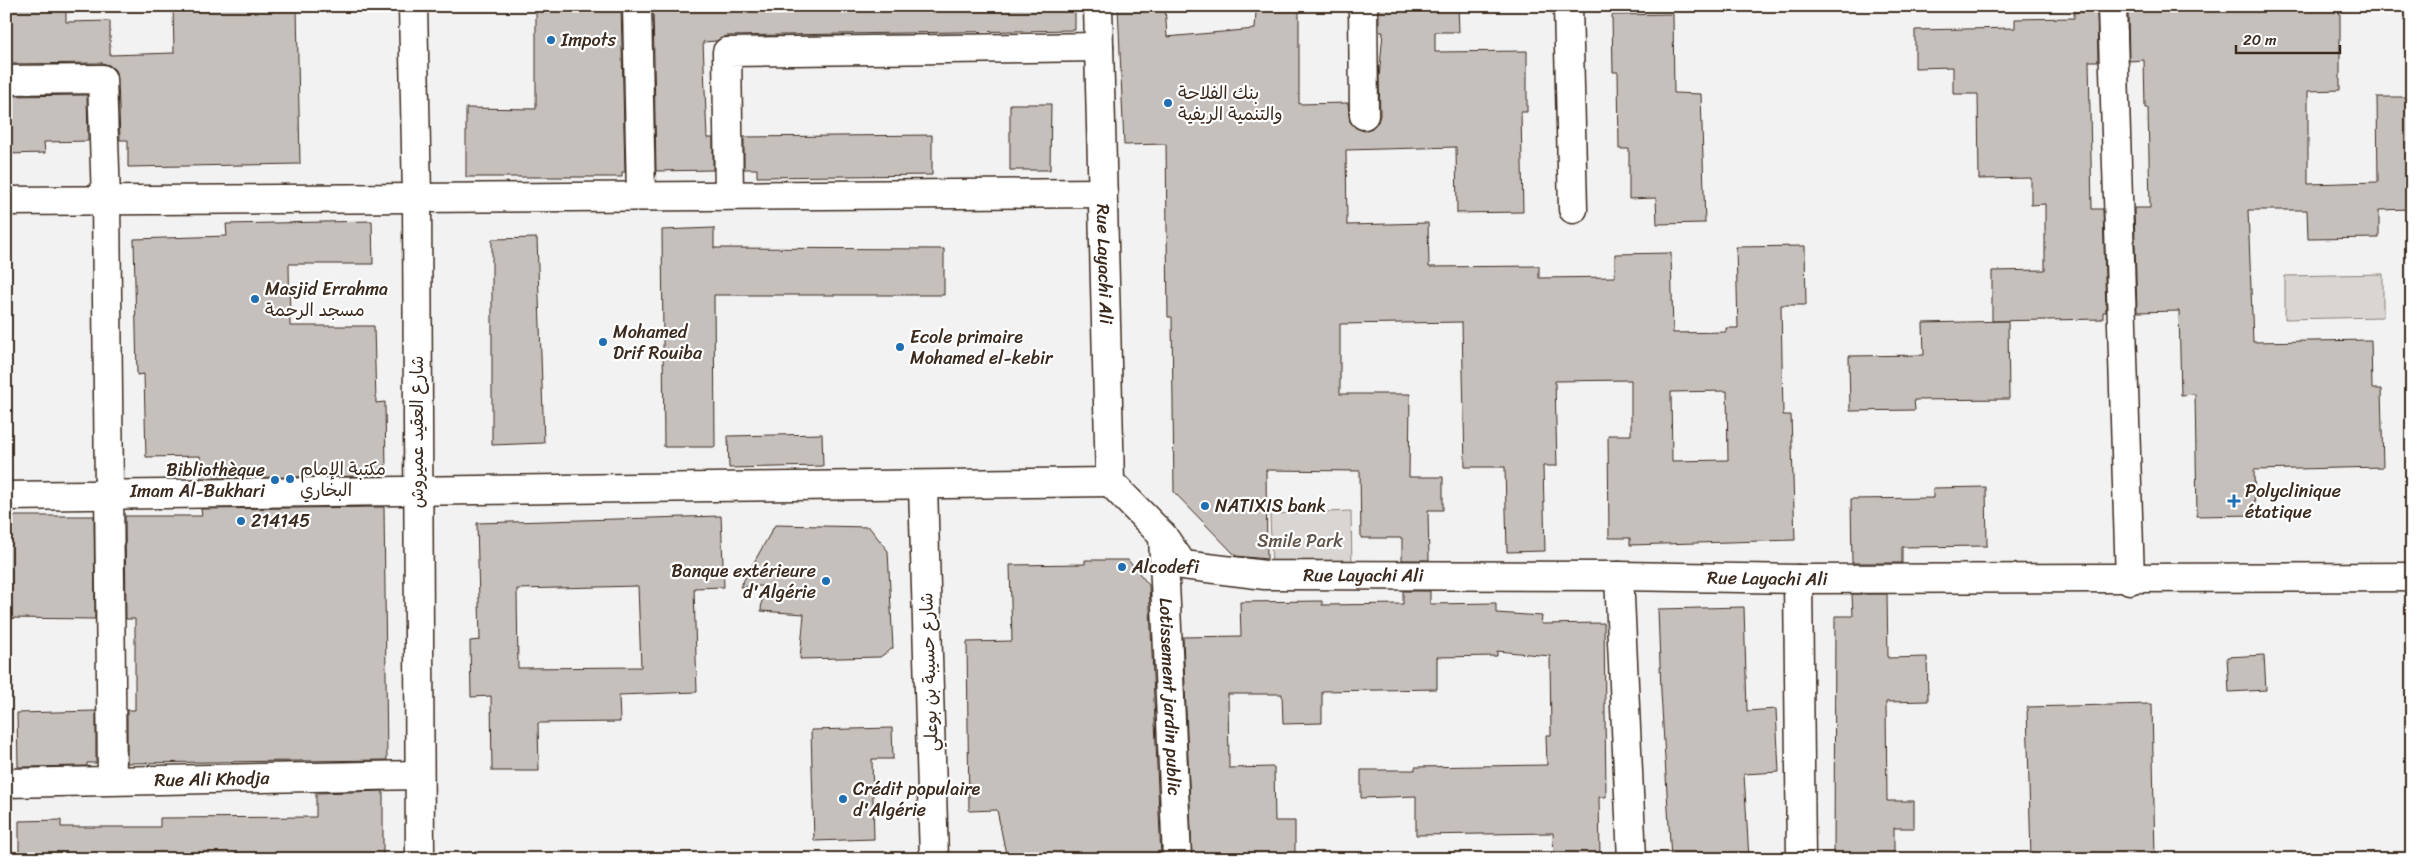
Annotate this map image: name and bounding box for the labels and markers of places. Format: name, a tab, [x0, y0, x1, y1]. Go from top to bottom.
place label: Impots	[560, 24, 617, 56]
marker: Impots	[545, 34, 557, 46]
place label: بنك الفلاحة والتنمية الريفية	[1178, 77, 1283, 130]
marker: بنك الفلاحة والتنمية الريفية	[1162, 97, 1174, 109]
place label: Masjid Errahma مسجد الرحمة	[265, 273, 388, 326]
marker: Masjid Errahma مسجد الرحمة	[249, 293, 261, 305]
place label: Mohamed Drif Rouiba	[613, 316, 703, 369]
place label: Ecole primaire Mohamed el-kebir	[910, 321, 1054, 374]
marker: Mohamed Drif Rouiba	[597, 336, 609, 348]
marker: Ecole primaire Mohamed el-kebir	[894, 341, 906, 353]
place label: مكتبة الإمام البخاري	[300, 453, 386, 506]
place label: Bibliothèque Imam Al-Bukhari	[129, 454, 266, 507]
marker: مكتبة الإمام البخاري	[284, 473, 296, 485]
marker: Bibliothèque Imam Al-Bukhari	[269, 474, 281, 486]
place label: Polyclinique étatique	[2245, 475, 2341, 528]
place label: NATIXIS bank	[1215, 490, 1326, 522]
marker: Polyclinique étatique	[2227, 494, 2241, 508]
marker: NATIXIS bank	[1199, 500, 1211, 512]
place label: 214145	[251, 505, 310, 537]
marker: 214145	[235, 515, 247, 527]
place label: Alcodefi	[1131, 551, 1200, 583]
place label: Banque extérieure d'Algérie	[671, 555, 816, 608]
marker: Alcodefi	[1116, 561, 1128, 573]
marker: Banque extérieure d'Algérie	[820, 575, 832, 587]
place label: Crédit populaire d'Algérie	[853, 773, 981, 826]
marker: Crédit populaire d'Algérie	[837, 793, 849, 805]

